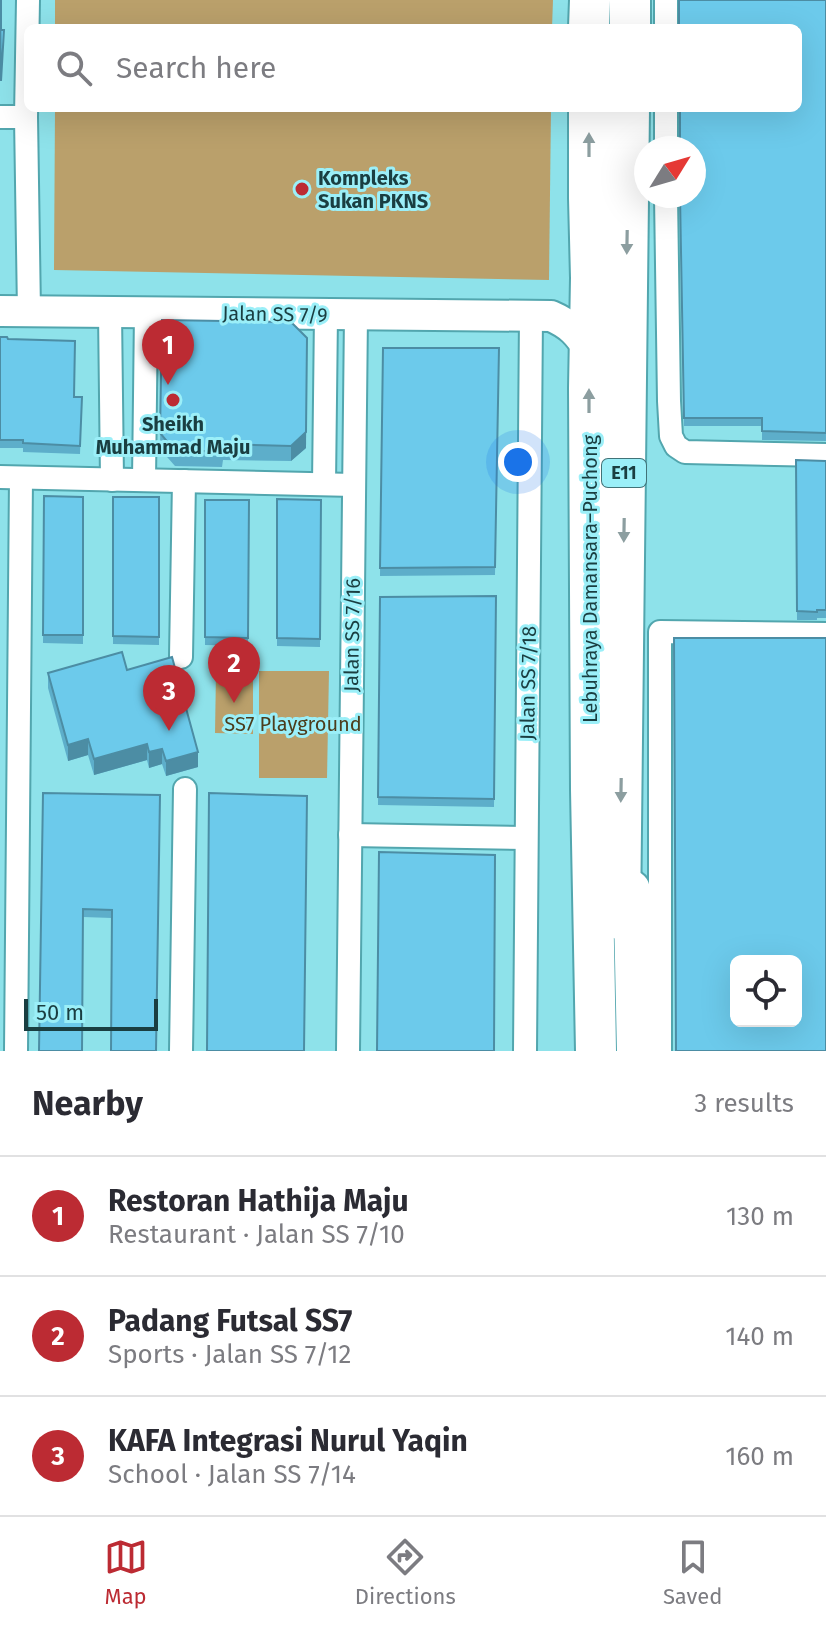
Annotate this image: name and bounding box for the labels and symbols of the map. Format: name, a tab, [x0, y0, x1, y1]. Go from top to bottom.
one-way arrow	[583, 132, 595, 157]
north arrow	[634, 136, 706, 208]
place label: Kompleks Sukan PKNS	[318, 166, 428, 213]
marker: Kompleks Sukan PKNS	[293, 180, 311, 198]
one-way arrow	[621, 230, 633, 255]
street label: Jalan SS 7/9	[222, 301, 328, 327]
pin: 1	[142, 319, 194, 385]
one-way arrow	[583, 388, 595, 413]
marker: Sheikh Muhammad Maju	[164, 391, 182, 409]
place label: Sheikh Muhammad Maju	[96, 412, 250, 459]
street label: Lebuhraya Damansara–Puchong	[578, 434, 602, 723]
your location	[498, 442, 538, 482]
road number: E11	[602, 459, 646, 487]
one-way arrow	[618, 518, 630, 543]
street label: Jalan SS 7/16	[339, 578, 365, 692]
street label: Jalan SS 7/18	[515, 626, 541, 740]
pin: 2	[208, 637, 260, 703]
pin: 3	[143, 665, 195, 731]
park label: SS7 Playground	[224, 712, 362, 736]
one-way arrow	[615, 778, 627, 803]
scale bar	[24, 995, 158, 1031]

